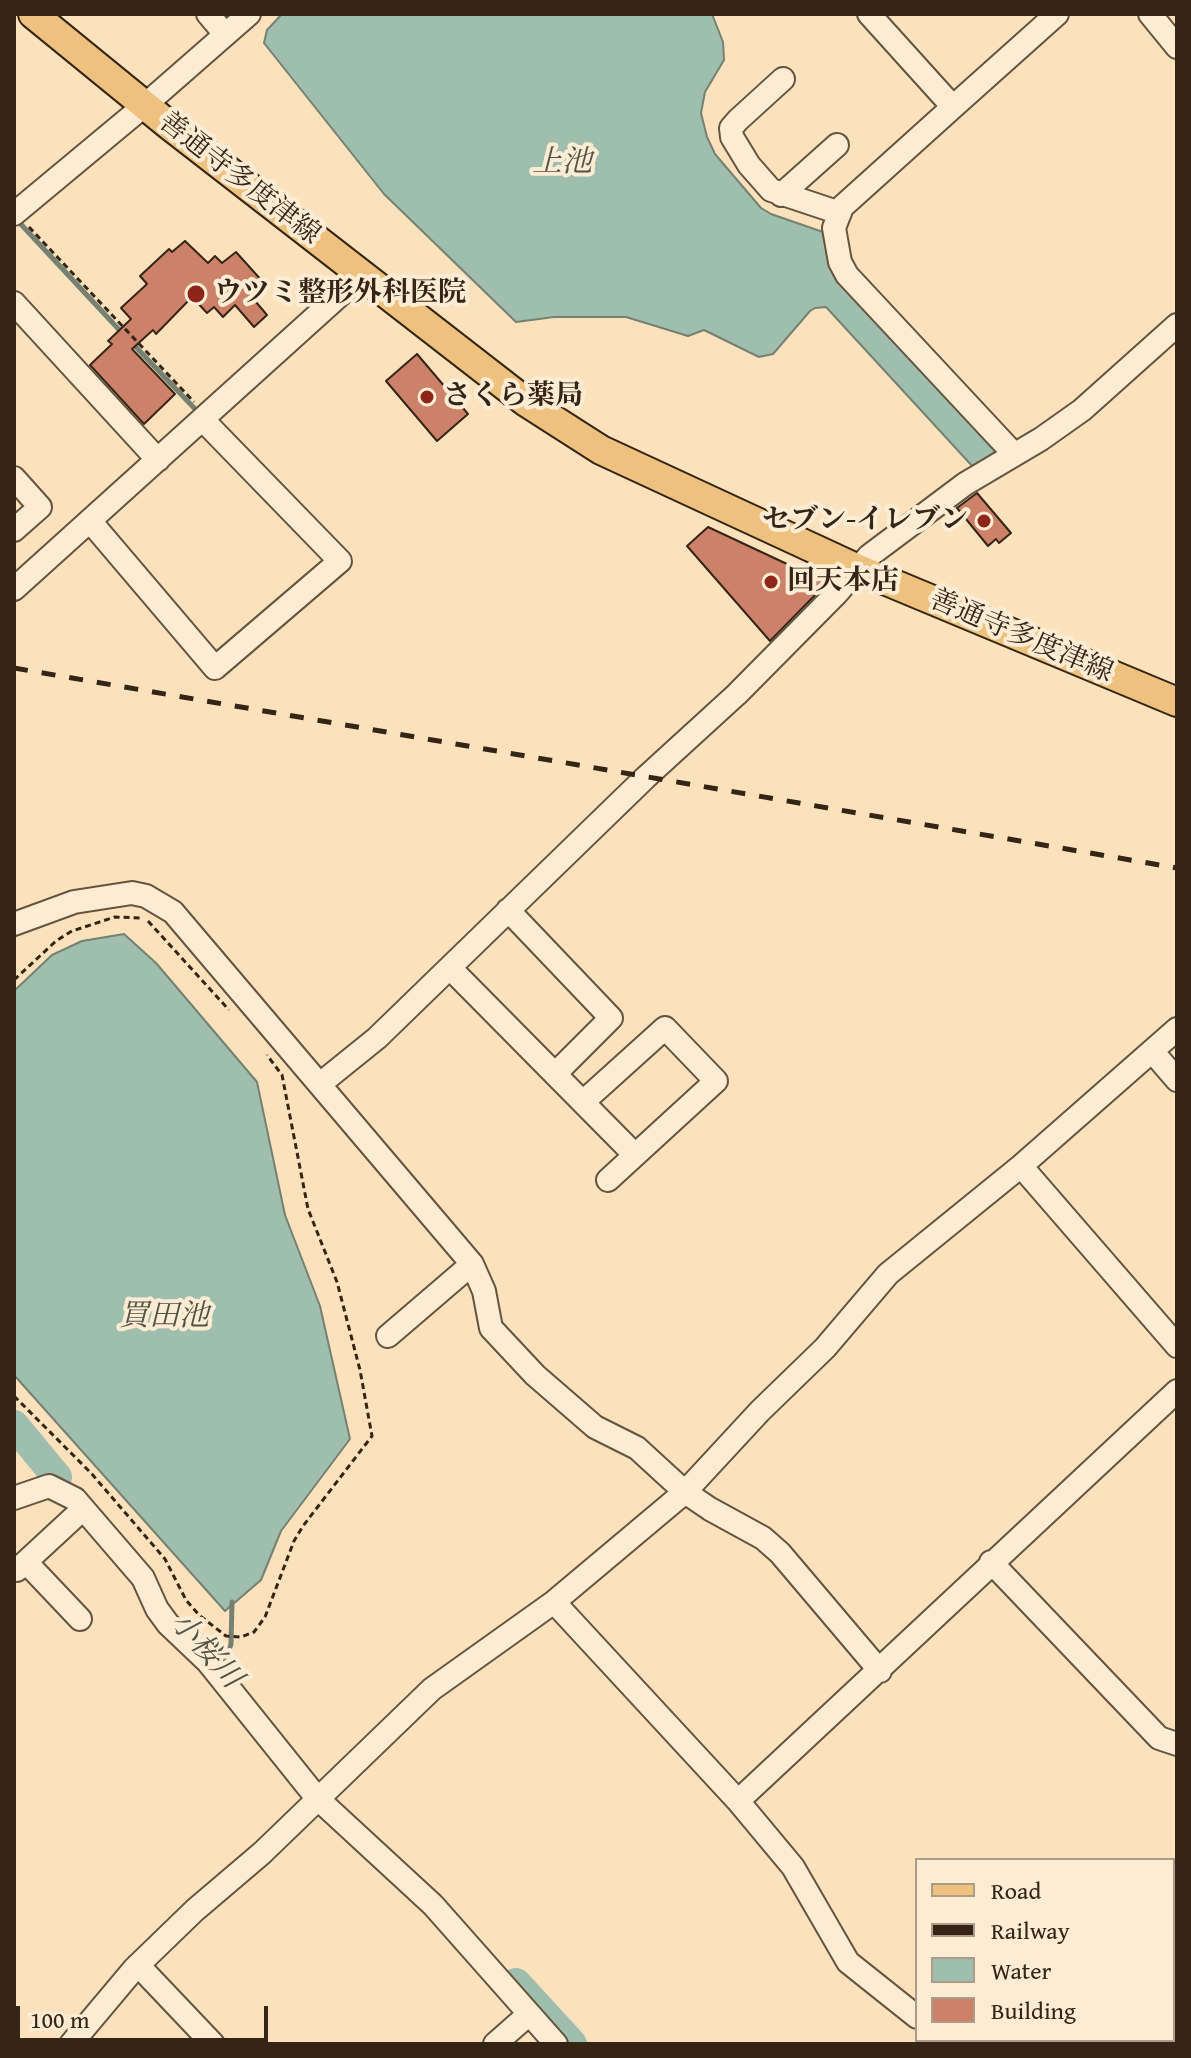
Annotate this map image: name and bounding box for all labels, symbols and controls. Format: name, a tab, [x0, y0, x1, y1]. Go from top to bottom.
street label: 善通寺多度津線	[151, 105, 327, 253]
water label: 上池	[532, 145, 592, 181]
place label: ウツミ整形外科医院	[214, 277, 466, 311]
marker: ウツミ整形外科医院	[185, 283, 207, 305]
place label: さくら薬局	[443, 380, 583, 414]
marker: さくら薬局	[418, 388, 436, 406]
place label: セブン-イレブン	[762, 504, 968, 538]
marker: セブン-イレブン	[975, 512, 993, 530]
place label: 回天本店	[787, 565, 899, 599]
marker: 回天本店	[762, 573, 780, 591]
street label: 善通寺多度津線	[924, 583, 1118, 691]
water label: 買田池	[119, 1299, 209, 1335]
water label: 小桜川	[162, 1606, 248, 1696]
legend	[915, 1858, 1175, 2042]
text: Road	[991, 1873, 1041, 1908]
text: Railway	[991, 1913, 1070, 1948]
text: Water	[991, 1953, 1051, 1988]
scale bar	[20, 1990, 272, 2040]
text: Building	[991, 1993, 1076, 2028]
text: 100 m	[30, 2002, 90, 2037]

